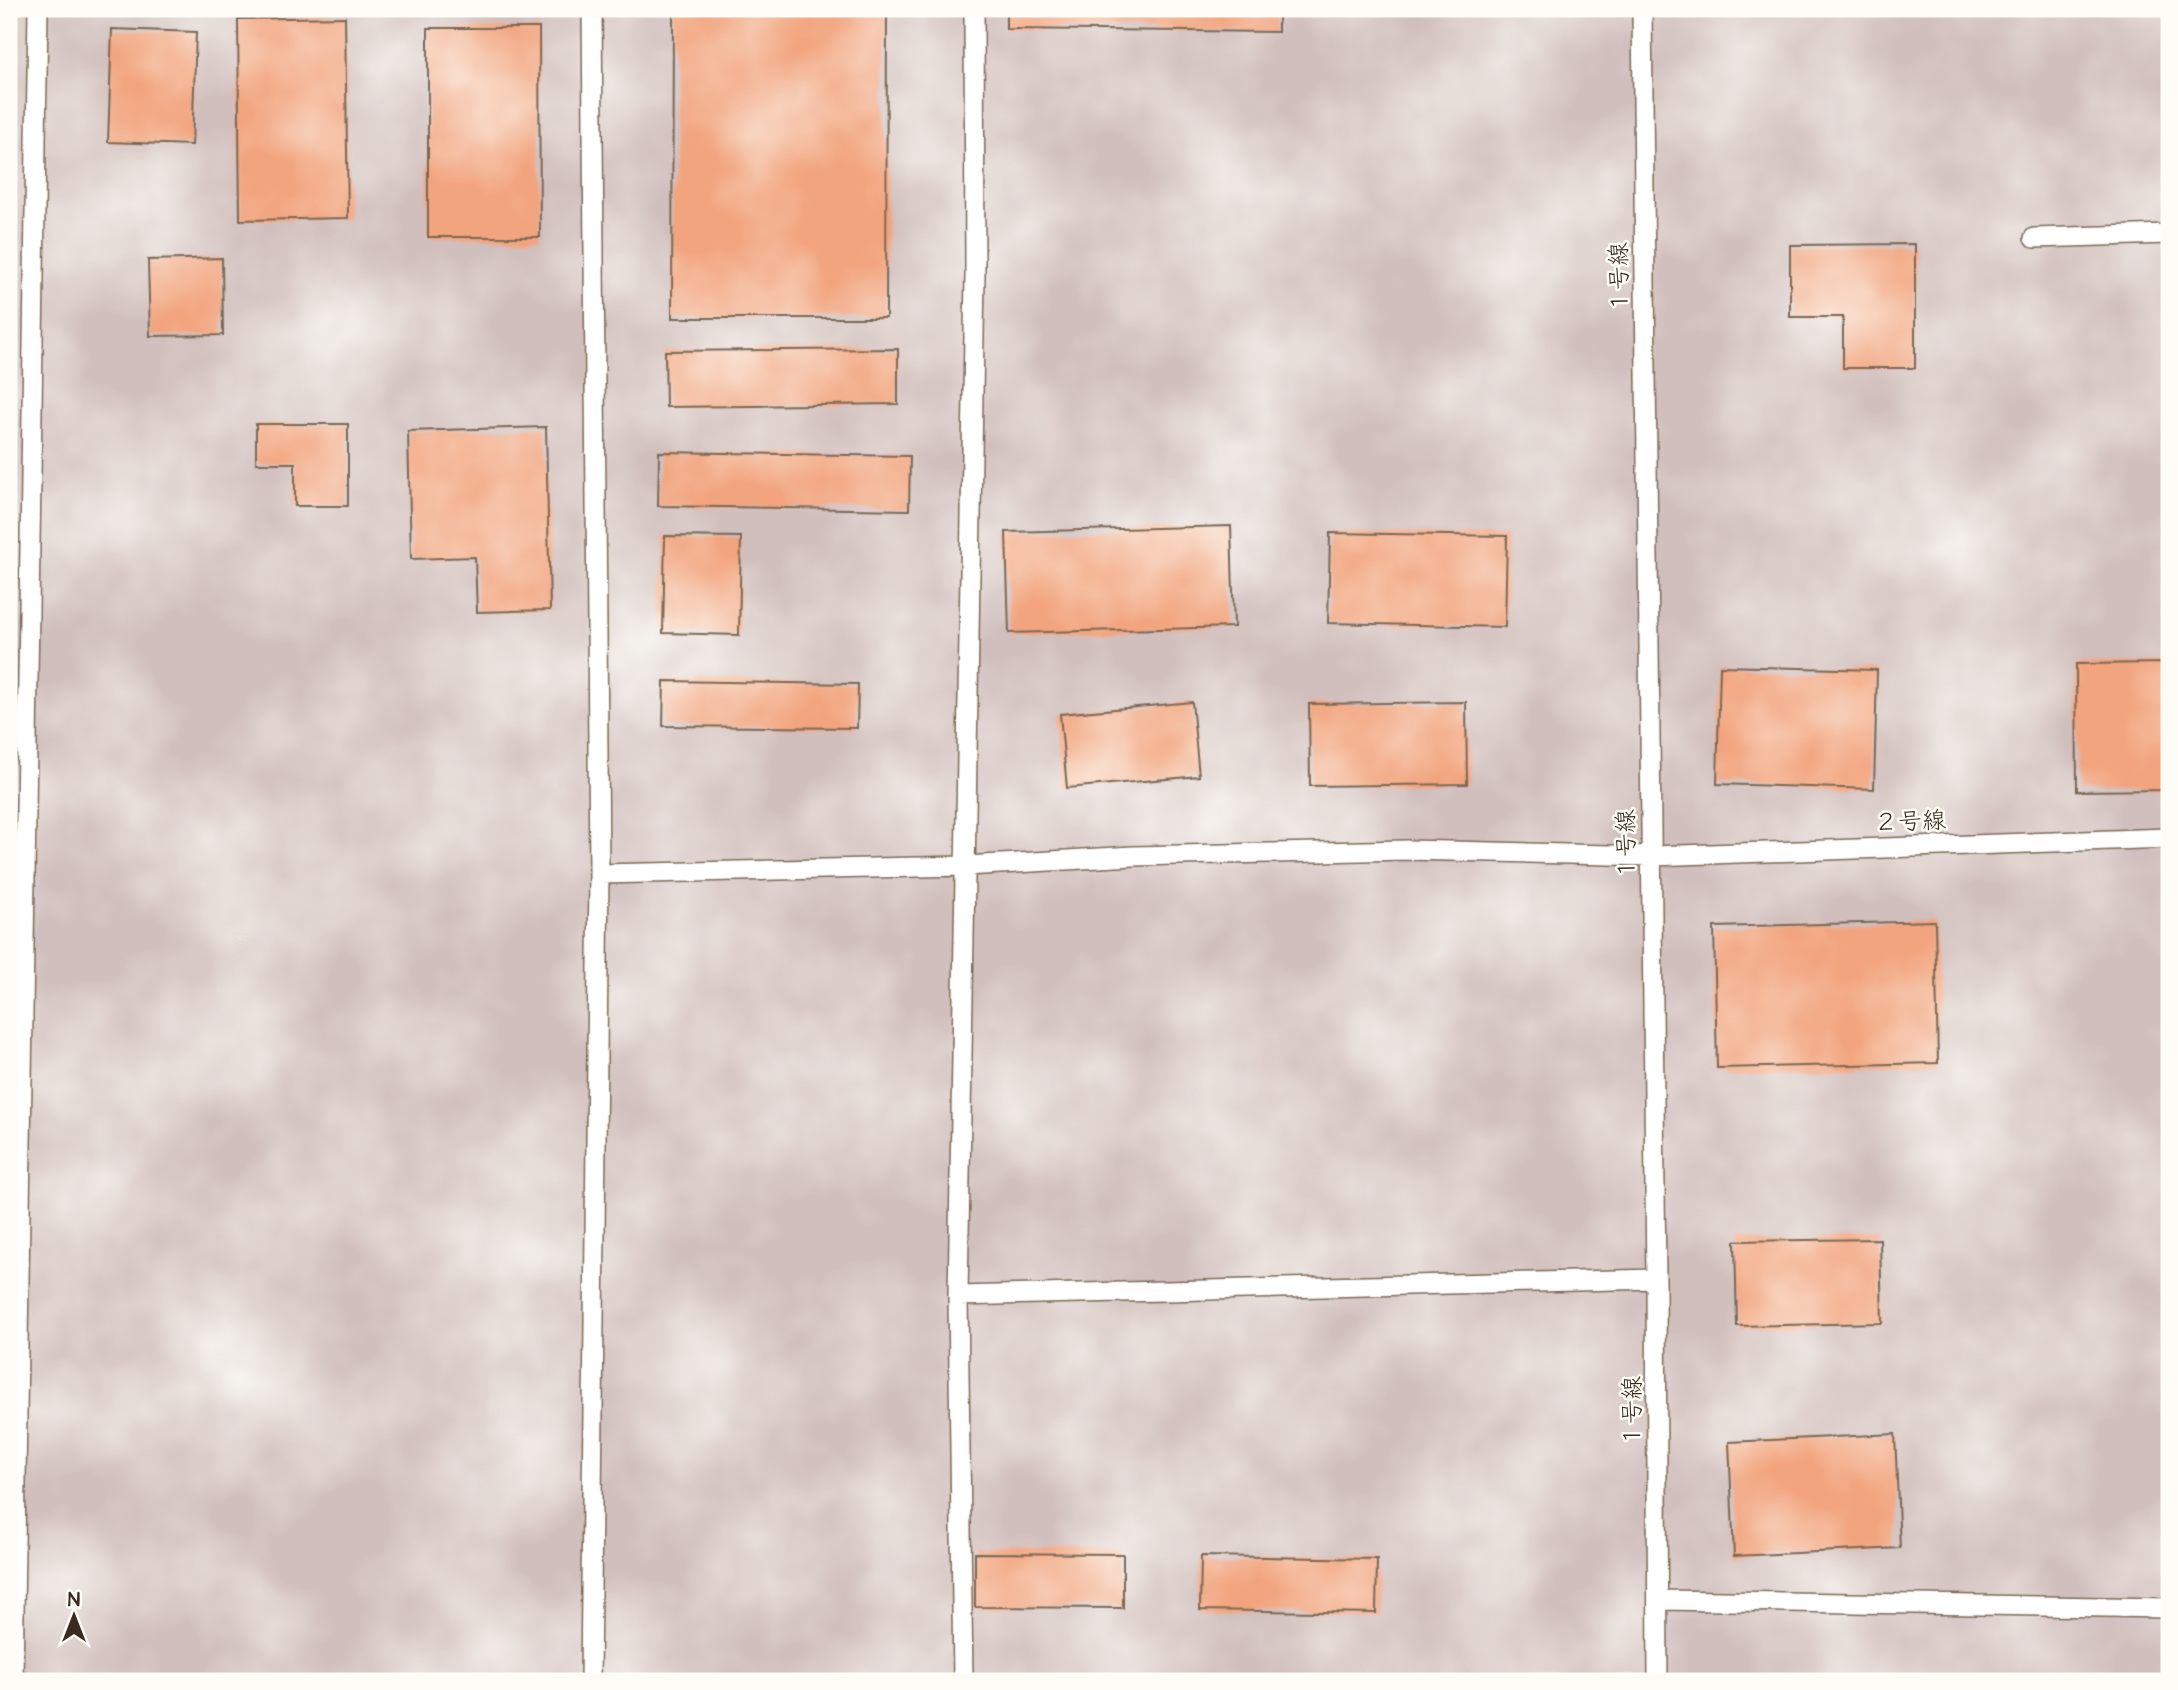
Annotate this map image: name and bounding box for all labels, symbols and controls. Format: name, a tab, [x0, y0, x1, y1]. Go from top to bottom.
street label: １号線	[1602, 242, 1638, 314]
street label: ２号線	[1873, 804, 1947, 840]
street label: １号線	[1609, 809, 1645, 881]
street label: １号線	[1616, 1376, 1650, 1448]
north arrow	[38, 1582, 108, 1652]
text: N	[68, 1587, 80, 1614]

